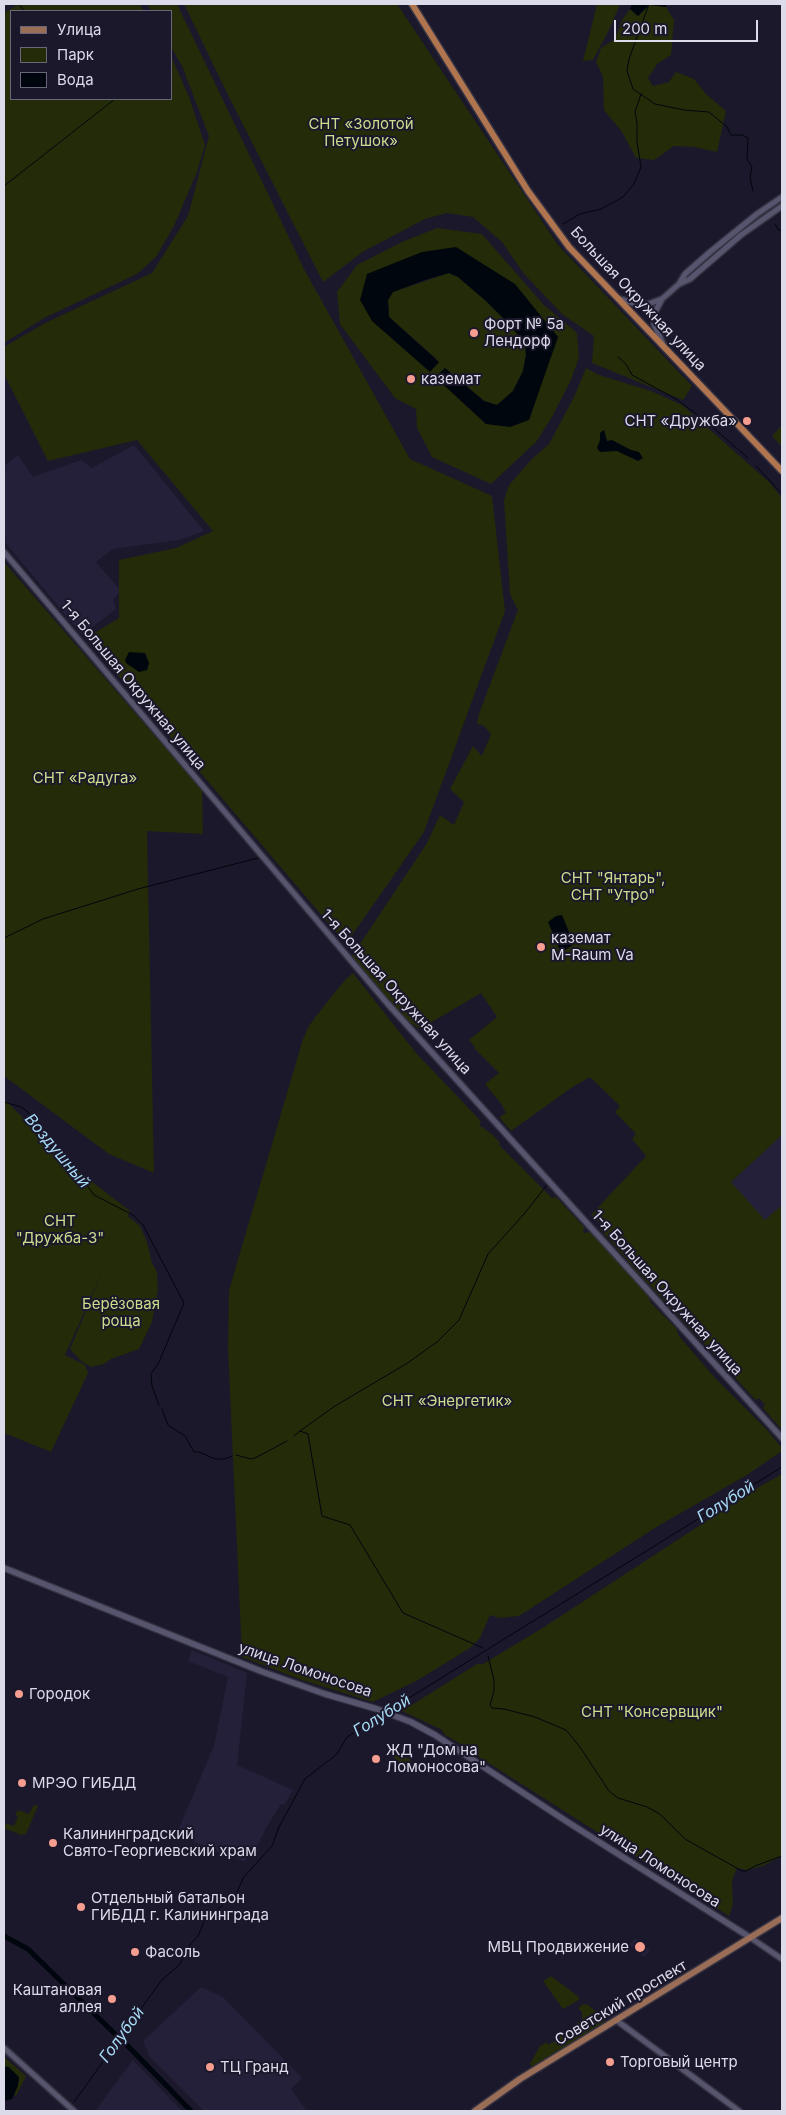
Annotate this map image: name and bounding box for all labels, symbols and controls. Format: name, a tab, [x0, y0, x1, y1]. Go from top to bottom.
legend	[10, 10, 172, 100]
scale bar	[616, 10, 760, 42]
text: 200 m	[622, 19, 667, 38]
text: Улица	[57, 20, 101, 39]
text: Парк	[57, 45, 94, 64]
text: Вода	[57, 70, 94, 89]
park label: СНТ «Золотой Петушок»	[308, 115, 414, 150]
street label: Большая Окружная улица	[566, 223, 710, 375]
place label: Форт № 5а Лендорф	[484, 315, 564, 350]
marker: Форт № 5а Лендорф	[468, 327, 480, 339]
place label: каземат	[421, 370, 481, 388]
marker: каземат	[405, 373, 417, 385]
place label: СНТ «Дружба»	[624, 412, 737, 430]
marker: СНТ «Дружба»	[741, 415, 753, 427]
street label: 1-я Большая Окружная улица	[57, 596, 209, 774]
park label: СНТ «Радуга»	[33, 769, 137, 787]
park label: СНТ "Янтарь", СНТ "Утро"	[561, 869, 665, 904]
street label: 1-я Большая Окружная улица	[317, 906, 475, 1078]
place label: каземат M-Raum Va	[551, 929, 634, 964]
marker: каземат M-Raum Va	[535, 941, 547, 953]
water label: Воздушный	[20, 1110, 94, 1192]
street label: 1-я Большая Окружная улица	[588, 1207, 746, 1379]
park label: СНТ "Дружба-3"	[16, 1212, 104, 1247]
park label: Берёзовая роща	[82, 1295, 160, 1330]
park label: СНТ «Энергетик»	[382, 1392, 512, 1410]
water label: Голубой	[694, 1477, 758, 1527]
street label: улица Ломоносова	[236, 1639, 374, 1701]
place label: Городок	[29, 1685, 90, 1703]
marker: Городок	[13, 1688, 25, 1700]
water label: Голубой	[350, 1691, 414, 1741]
park label: СНТ "Консервщик"	[581, 1703, 723, 1721]
place label: ЖД "Дом на Ломоносова"	[386, 1741, 486, 1776]
marker: ЖД "Дом на Ломоносова"	[370, 1753, 382, 1765]
place label: МРЭО ГИБДД	[32, 1774, 136, 1792]
marker: МРЭО ГИБДД	[16, 1777, 28, 1789]
street label: улица Ломоносова	[596, 1820, 724, 1912]
place label: Калининградский Свято-Георгиевский храм	[63, 1825, 257, 1860]
marker: Калининградский Свято-Георгиевский храм	[47, 1837, 59, 1849]
place label: Отдельный батальон ГИБДД г. Калининграда	[91, 1889, 269, 1924]
marker: Отдельный батальон ГИБДД г. Калининграда	[75, 1901, 87, 1913]
place label: МВЦ Продвижение	[487, 1938, 629, 1956]
marker: МВЦ Продвижение	[633, 1940, 647, 1954]
place label: Фасоль	[145, 1943, 200, 1961]
marker: Фасоль	[129, 1946, 141, 1958]
street label: Советский проспект	[552, 1956, 690, 2050]
place label: Каштановая аллея	[13, 1981, 102, 2016]
marker: Каштановая аллея	[106, 1993, 118, 2005]
water label: Голубой	[95, 2003, 149, 2067]
place label: Торговый центр	[620, 2053, 738, 2071]
marker: Торговый центр	[604, 2056, 616, 2068]
place label: ТЦ Гранд	[220, 2058, 289, 2076]
marker: ТЦ Гранд	[204, 2061, 216, 2073]

